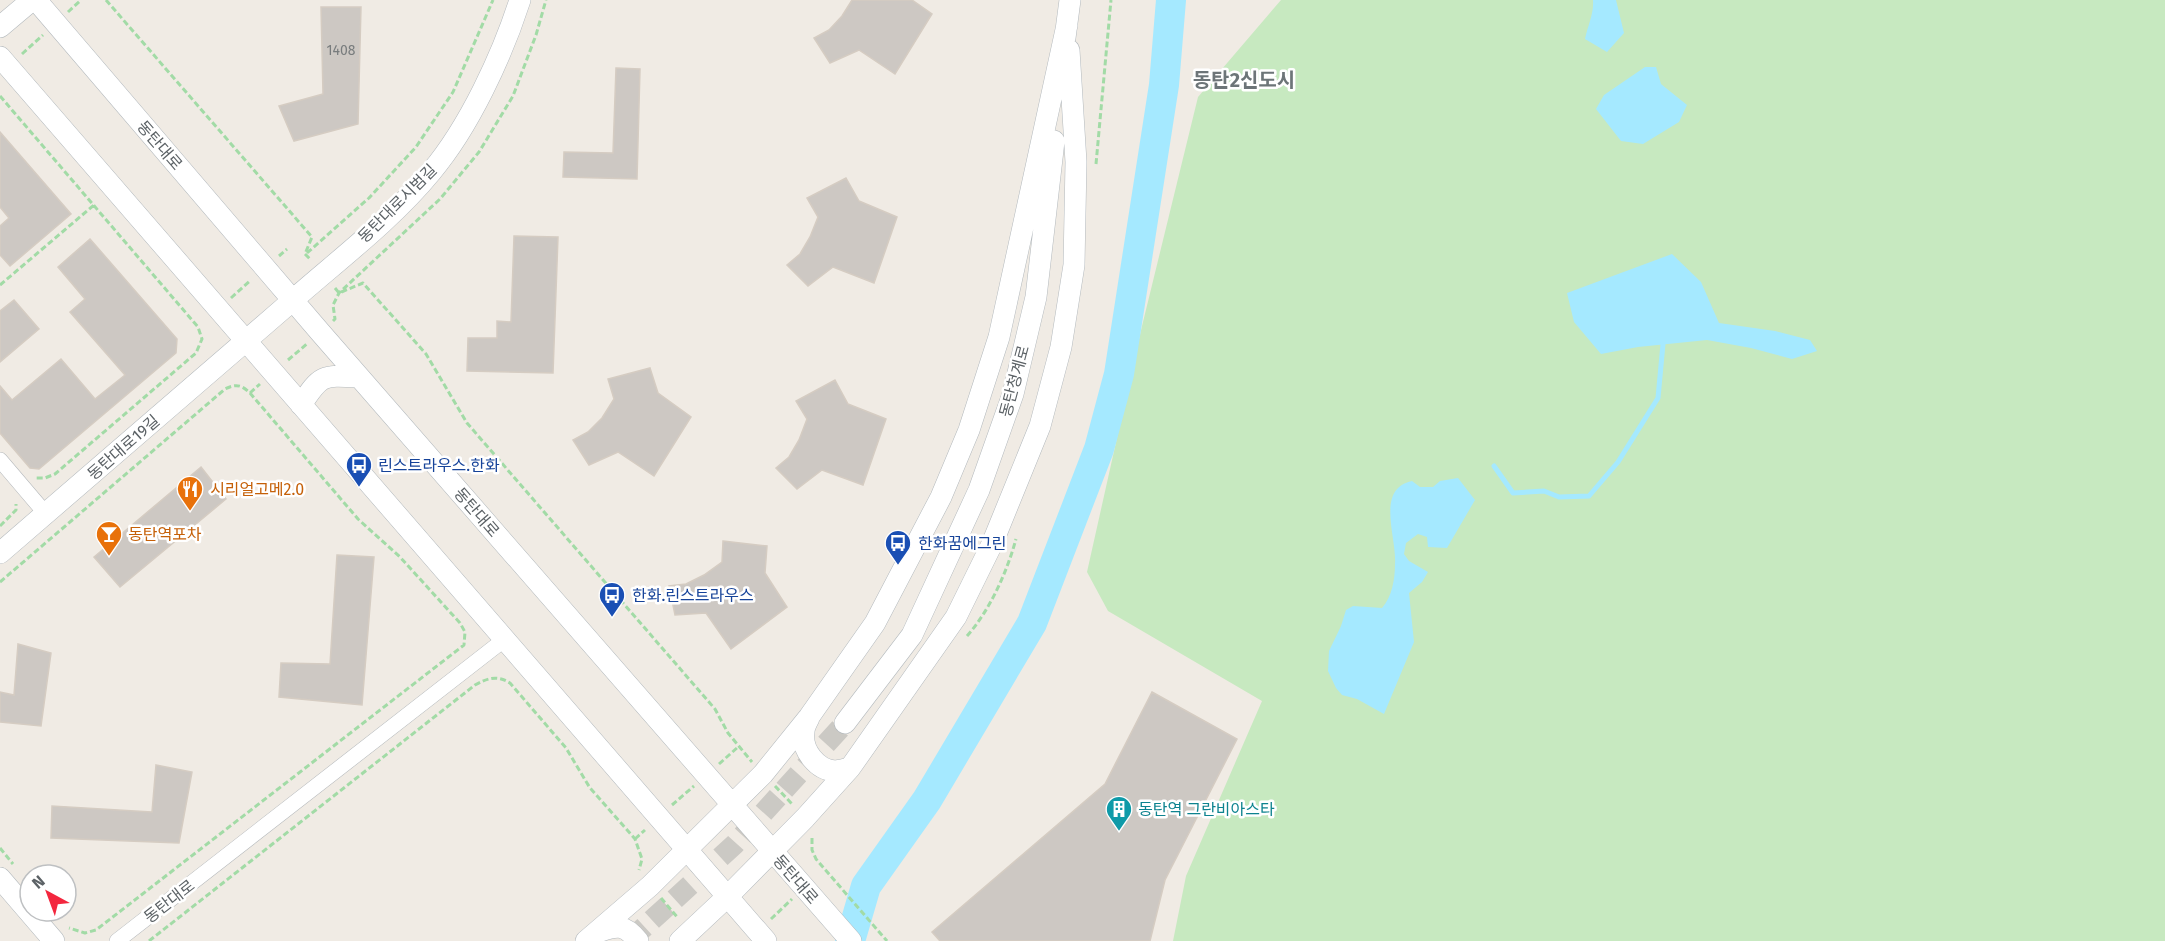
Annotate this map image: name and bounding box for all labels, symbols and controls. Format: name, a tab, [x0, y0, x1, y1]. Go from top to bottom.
house number: 1408	[326, 42, 356, 59]
district label: 동탄2신도시	[1193, 68, 1295, 92]
street label: 동탄대로	[133, 117, 186, 174]
street label: 동탄대로시범길	[354, 160, 441, 247]
street label: 동탄청계로	[996, 343, 1033, 419]
street label: 동탄대로19길	[84, 411, 163, 484]
bus stop icon: 린스트라우스.한화	[344, 450, 374, 488]
place label: 린스트라우스.한화	[378, 456, 500, 475]
restaurant icon: 시리얼고메2.0	[175, 474, 205, 512]
place label: 시리얼고메2.0	[210, 480, 304, 499]
street label: 동탄대로	[450, 484, 503, 541]
bar icon: 동탄역포차	[94, 519, 124, 557]
place label: 동탄역포차	[128, 525, 202, 544]
bus stop icon: 한화꿈에그린	[883, 528, 913, 566]
place label: 한화꿈에그린	[918, 534, 1006, 553]
bus stop icon: 한화.린스트라우스	[597, 580, 627, 618]
place label: 한화.린스트라우스	[632, 586, 754, 605]
building icon: 동탄역 그란비아스타	[1104, 794, 1134, 832]
place label: 동탄역 그란비아스타	[1138, 800, 1275, 819]
street label: 동탄대로	[769, 851, 822, 908]
north arrow	[18, 863, 78, 923]
text: N	[28, 871, 49, 893]
street label: 동탄대로	[140, 876, 199, 927]

